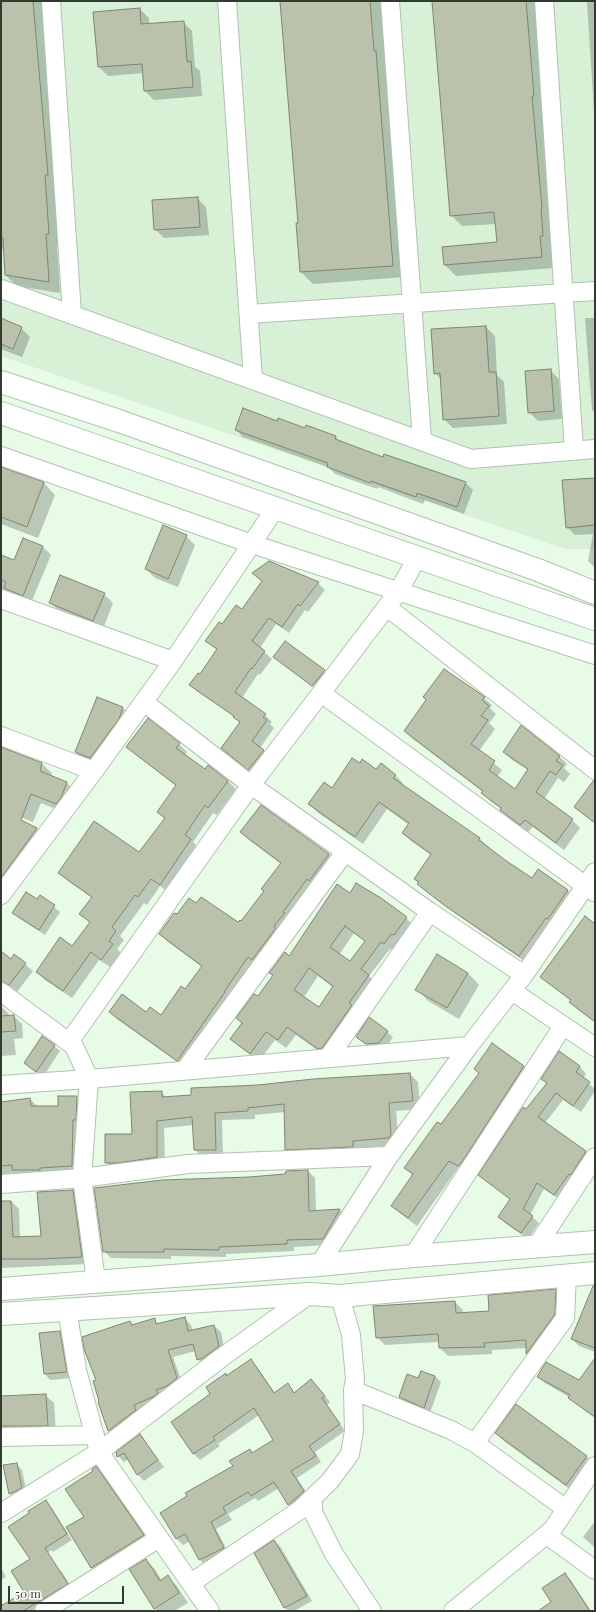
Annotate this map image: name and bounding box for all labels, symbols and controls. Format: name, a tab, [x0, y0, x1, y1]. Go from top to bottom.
scale bar	[10, 1578, 126, 1604]
text: 50 m	[15, 1585, 41, 1601]

